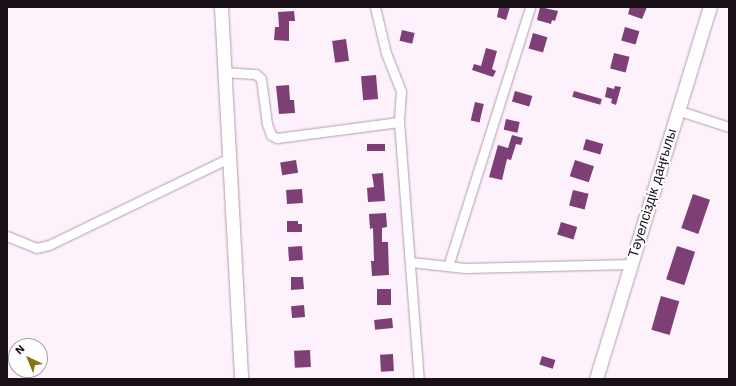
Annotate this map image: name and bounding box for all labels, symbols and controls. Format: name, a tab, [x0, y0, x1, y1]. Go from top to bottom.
street label: Тәуелсіздік даңғылы	[624, 126, 680, 260]
north arrow	[8, 338, 48, 378]
text: N	[13, 342, 27, 357]

